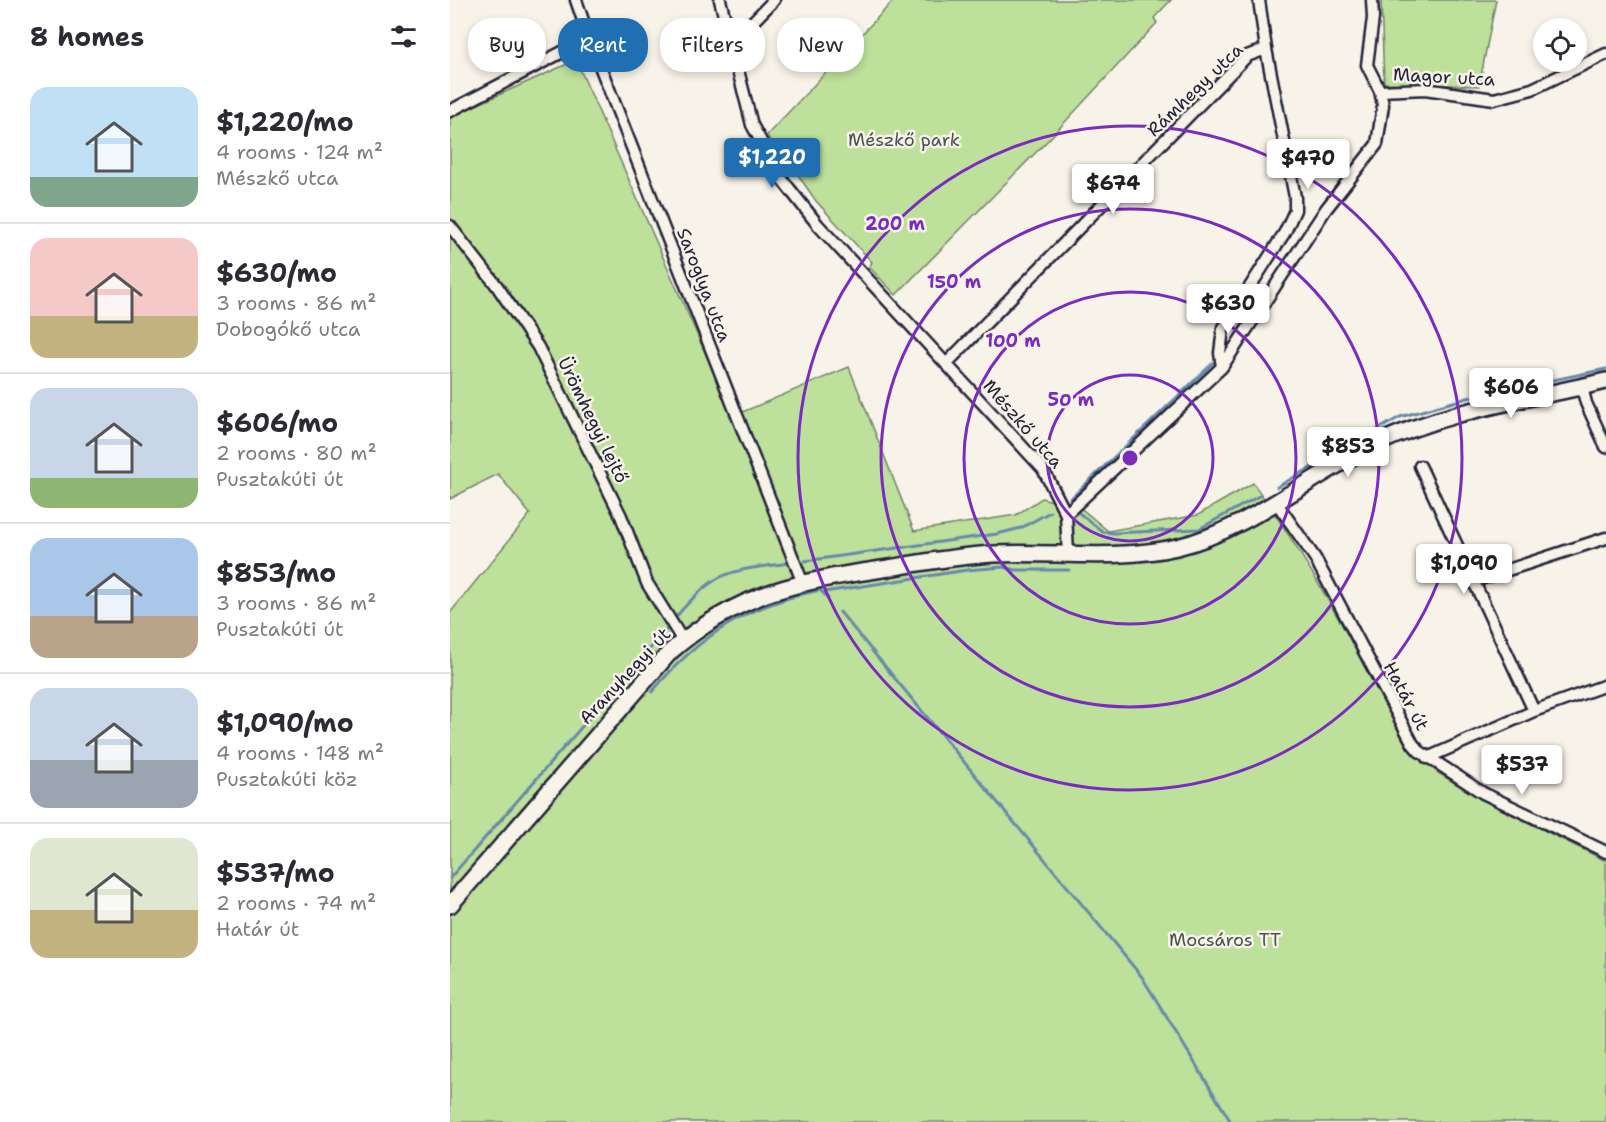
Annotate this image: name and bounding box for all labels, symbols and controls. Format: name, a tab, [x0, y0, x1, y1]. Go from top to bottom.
chip: Buy	[468, 18, 546, 72]
chip: Rent	[558, 18, 648, 72]
chip: Filters	[660, 18, 765, 72]
chip: New	[777, 18, 864, 72]
map controls	[1533, 18, 1587, 72]
button: locate	[1533, 18, 1587, 72]
text: 8 homes	[30, 19, 144, 54]
icon: filters	[387, 20, 420, 53]
street label: Rámhegy utca	[1142, 38, 1248, 142]
street label: Magor utca	[1392, 62, 1496, 92]
text: $1,220/mo	[216, 104, 354, 139]
icon: home	[78, 111, 150, 183]
park label: Mészkő park	[848, 128, 960, 152]
pin: $1,220	[723, 138, 821, 189]
text: 4 rooms · 124 m²	[216, 139, 383, 165]
pin: $470	[1272, 139, 1344, 190]
text: $1,220	[738, 144, 806, 170]
text: $470	[1281, 145, 1335, 171]
pin: $674	[1077, 164, 1149, 215]
text: Mészkő utca	[216, 165, 339, 191]
text: $674	[1086, 170, 1140, 196]
text: 200 m	[865, 212, 926, 236]
street label: Saroglya utca	[671, 225, 737, 345]
text: $630/mo	[216, 255, 337, 290]
icon: home	[78, 262, 150, 334]
text: 150 m	[927, 270, 982, 294]
pin: $630	[1192, 284, 1264, 335]
text: 3 rooms · 86 m²	[216, 290, 376, 316]
text: $630	[1200, 290, 1256, 316]
text: Dobogókő utca	[216, 316, 360, 342]
text: 100 m	[985, 329, 1041, 353]
street label: Ürömhegyi lejtő	[552, 353, 634, 487]
pin: $606	[1475, 368, 1547, 419]
text: $606	[1483, 374, 1539, 400]
street label: Mészkő utca	[978, 375, 1068, 473]
text: 50 m	[1048, 388, 1095, 412]
text: $606/mo	[216, 405, 338, 440]
icon: home	[78, 412, 150, 484]
pin: $853	[1312, 427, 1384, 478]
text: $853	[1321, 433, 1375, 459]
text: 2 rooms · 80 m²	[216, 440, 377, 466]
centre of rings	[1120, 448, 1140, 468]
text: Pusztakúti út	[216, 466, 344, 492]
pin: $1,090	[1415, 544, 1513, 595]
text: $1,090	[1430, 550, 1498, 576]
text: $853/mo	[216, 555, 336, 590]
icon: home	[78, 562, 150, 634]
text: 3 rooms · 86 m²	[216, 590, 376, 616]
text: Pusztakúti út	[216, 616, 344, 642]
street label: Aranyhegyi út	[574, 622, 676, 730]
street label: Határ út	[1378, 657, 1434, 735]
text: $1,090/mo	[216, 705, 354, 740]
icon: home	[78, 712, 150, 784]
text: 4 rooms · 148 m²	[216, 740, 384, 766]
pin: $537	[1486, 745, 1558, 796]
text: $537	[1495, 751, 1549, 777]
text: Pusztakúti köz	[216, 766, 358, 792]
text: $537/mo	[216, 855, 335, 890]
icon: home	[78, 862, 150, 934]
text: 2 rooms · 74 m²	[216, 890, 376, 916]
text: Határ út	[216, 916, 300, 942]
park label: Mocsáros TT	[1169, 928, 1281, 952]

